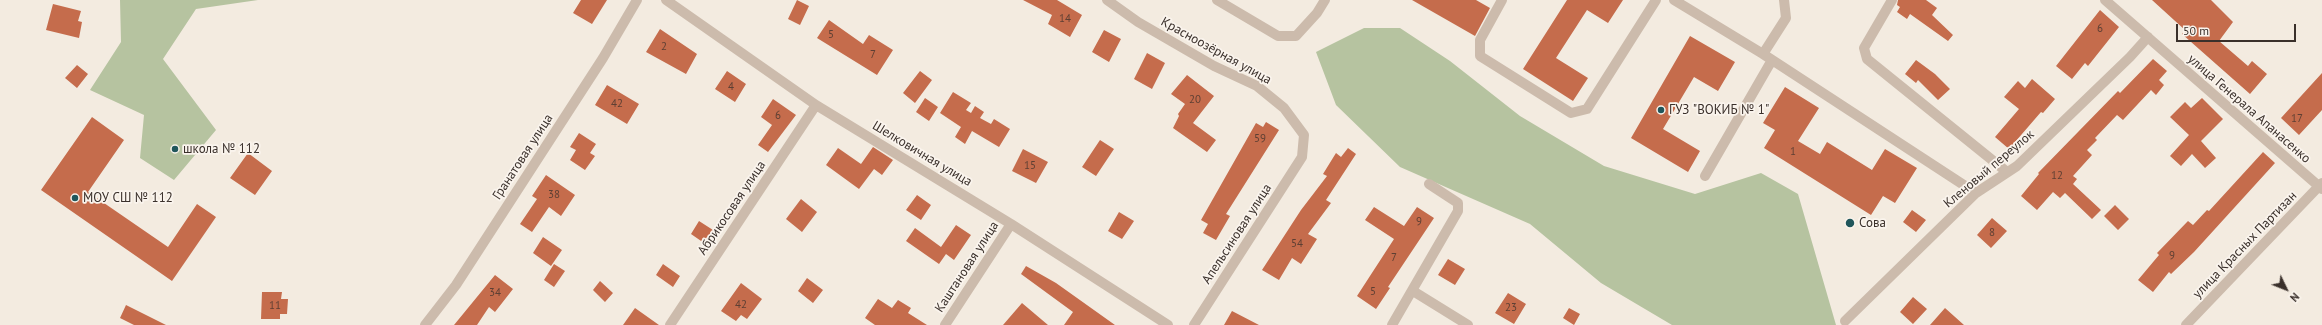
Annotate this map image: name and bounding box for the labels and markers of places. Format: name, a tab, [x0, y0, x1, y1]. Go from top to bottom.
place label: ГУЗ "ВОКИБ № 1"	[1669, 102, 1769, 118]
marker: ГУЗ "ВОКИБ № 1"	[1656, 105, 1666, 115]
place label: школа № 112	[183, 141, 260, 157]
marker: школа № 112	[170, 144, 180, 154]
place label: МОУ СШ № 112	[83, 190, 173, 206]
marker: МОУ СШ № 112	[70, 193, 80, 203]
place label: Сова	[1859, 215, 1886, 231]
marker: Сова	[1844, 217, 1856, 229]

